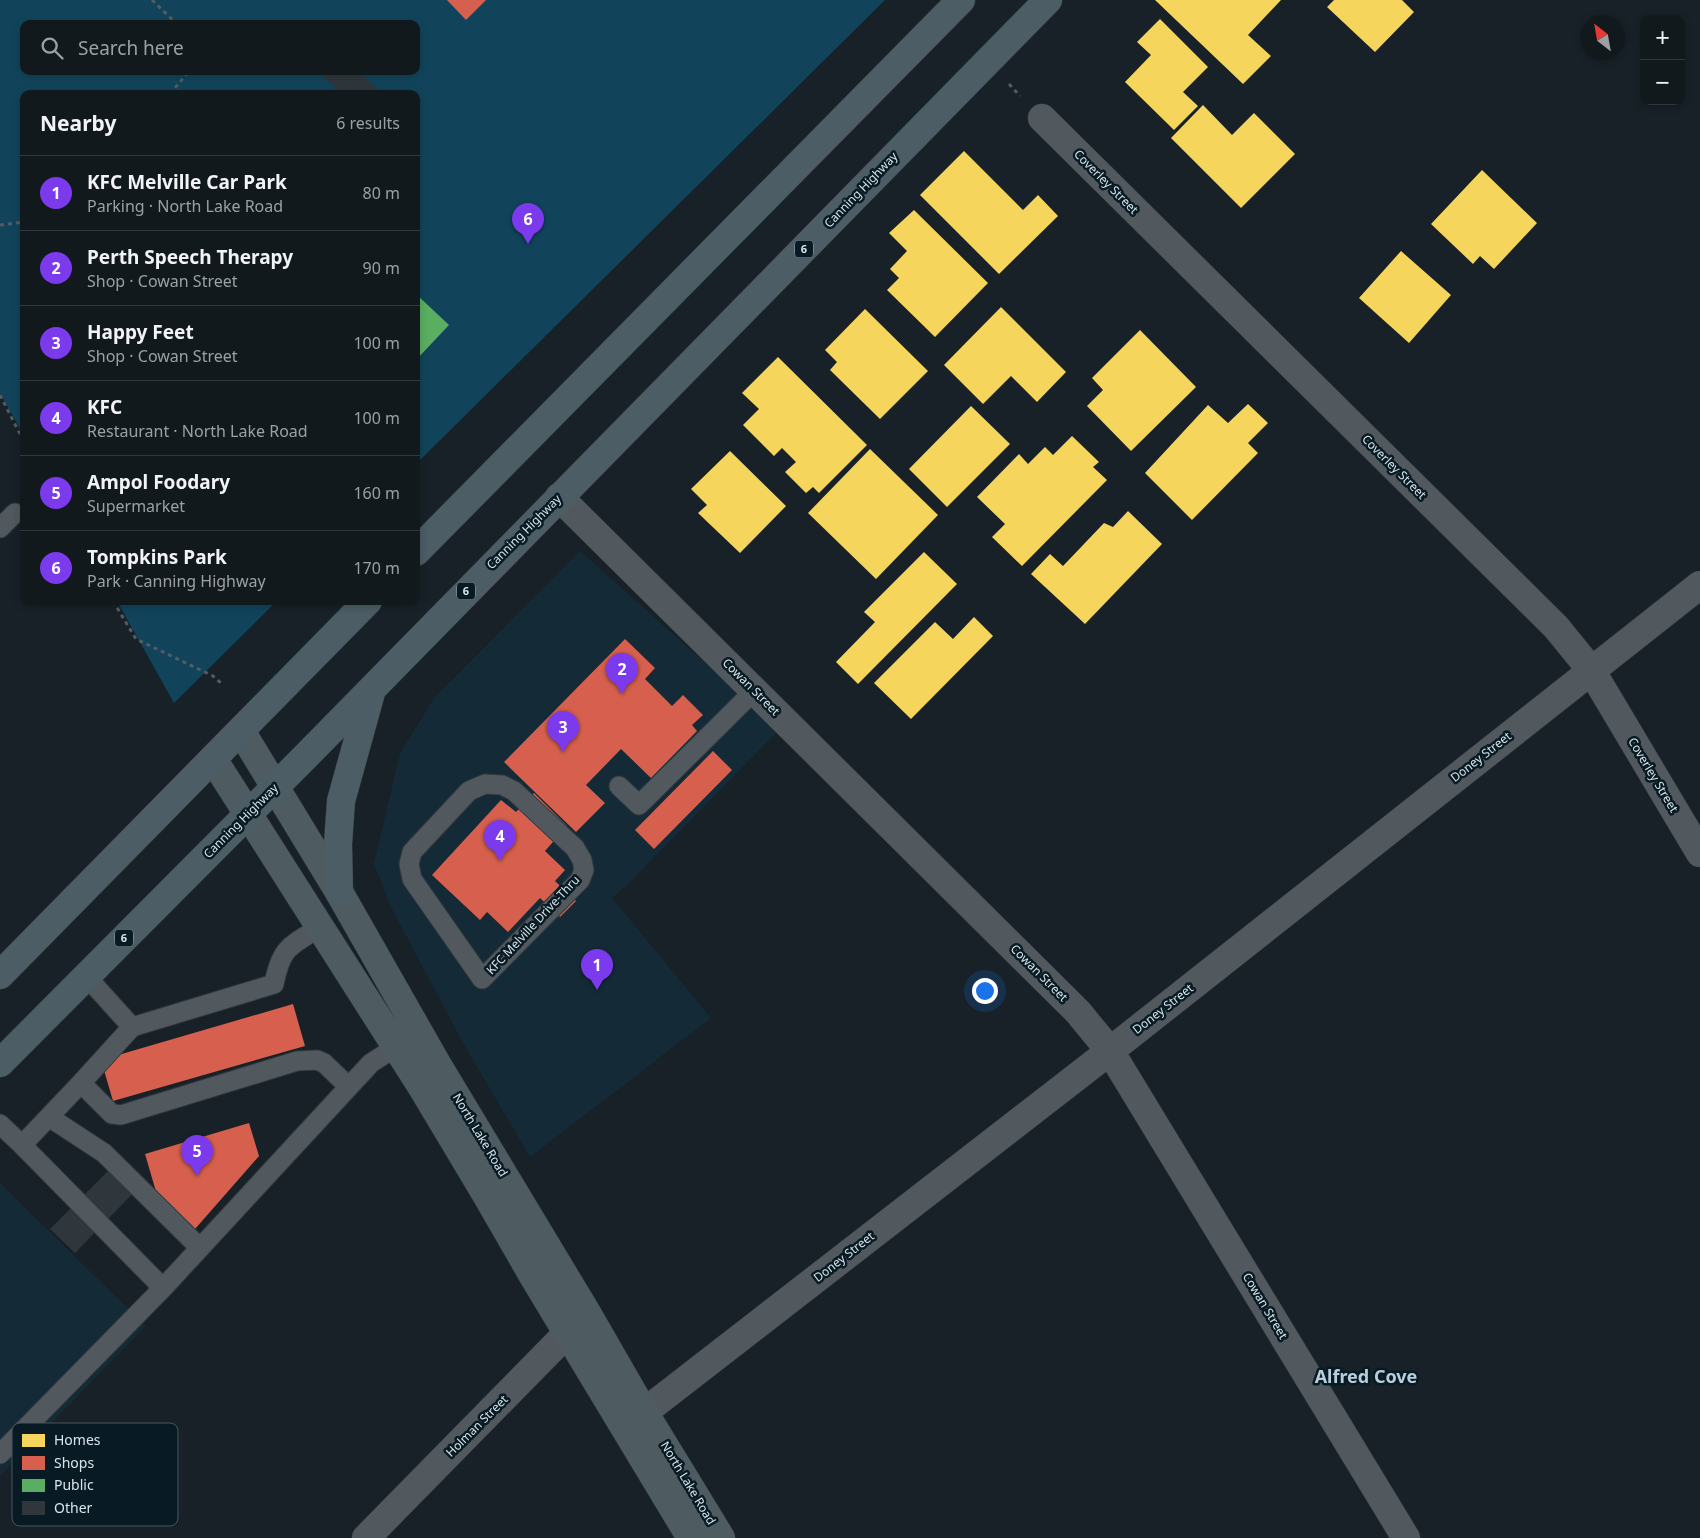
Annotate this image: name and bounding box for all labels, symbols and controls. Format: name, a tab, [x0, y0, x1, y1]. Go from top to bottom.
north arrow	[1580, 15, 1625, 60]
map controls	[1640, 15, 1685, 105]
button: +	[1640, 15, 1685, 60]
search box	[20, 20, 420, 75]
icon: search	[38, 34, 66, 62]
text: Search here	[78, 35, 184, 61]
button: −	[1640, 60, 1685, 105]
text: Nearby	[40, 109, 116, 137]
text: 6 results	[336, 112, 400, 134]
street label: Coverley Street	[1070, 146, 1143, 218]
street label: Canning Highway	[820, 147, 902, 231]
text: KFC Melville Car Park	[87, 169, 287, 195]
text: 1	[51, 182, 61, 204]
text: 80 m	[363, 182, 400, 204]
text: Parking · North Lake Road	[87, 195, 283, 217]
pin: 6	[512, 203, 544, 244]
road number: 6	[795, 240, 813, 258]
text: Perth Speech Therapy	[87, 244, 293, 270]
text: 2	[51, 257, 61, 279]
text: 90 m	[363, 257, 400, 279]
text: Shop · Cowan Street	[87, 270, 238, 292]
text: Happy Feet	[87, 319, 194, 345]
text: 3	[51, 332, 61, 354]
text: 100 m	[353, 332, 400, 354]
text: Shop · Cowan Street	[87, 345, 238, 367]
text: KFC	[87, 394, 122, 420]
text: 4	[51, 407, 61, 429]
text: 100 m	[353, 407, 400, 429]
text: Restaurant · North Lake Road	[87, 420, 308, 442]
street label: Coverley Street	[1358, 431, 1431, 503]
text: Ampol Foodary	[87, 469, 230, 495]
text: 5	[51, 482, 61, 504]
text: 160 m	[353, 482, 400, 504]
street label: Canning Highway	[483, 490, 565, 573]
text: Supermarket	[87, 495, 185, 517]
text: Tompkins Park	[87, 544, 227, 570]
text: 6	[51, 557, 61, 579]
text: 170 m	[353, 557, 400, 579]
text: Park · Canning Highway	[87, 570, 266, 592]
road number: 6	[457, 582, 475, 600]
pin: 2	[606, 653, 638, 694]
street label: Cowan Street	[719, 654, 784, 720]
pin: 3	[547, 711, 579, 752]
street label: Doney Street	[1447, 727, 1515, 786]
street label: Coverley Street	[1624, 734, 1683, 816]
street label: Canning Highway	[200, 779, 282, 862]
pin: 4	[484, 820, 516, 861]
street label: KFC Melville Drive-Thru	[482, 871, 583, 978]
road number: 6	[115, 930, 133, 946]
street label: Cowan Street	[1007, 940, 1072, 1006]
pin: 1	[581, 949, 613, 990]
your location	[972, 978, 998, 1004]
street label: Doney Street	[1129, 979, 1197, 1038]
street label: North Lake Road	[449, 1090, 512, 1180]
pin: 5	[181, 1135, 213, 1176]
street label: Doney Street	[810, 1227, 878, 1286]
street label: Cowan Street	[1239, 1269, 1292, 1343]
district label: Alfred Cove	[1315, 1364, 1417, 1388]
street label: Holman Street	[442, 1390, 512, 1460]
legend	[12, 1423, 178, 1526]
text: Homes	[54, 1430, 101, 1449]
street label: North Lake Road	[657, 1438, 720, 1528]
text: Shops	[54, 1453, 94, 1472]
text: Public	[54, 1475, 94, 1494]
text: Other	[54, 1498, 93, 1517]

